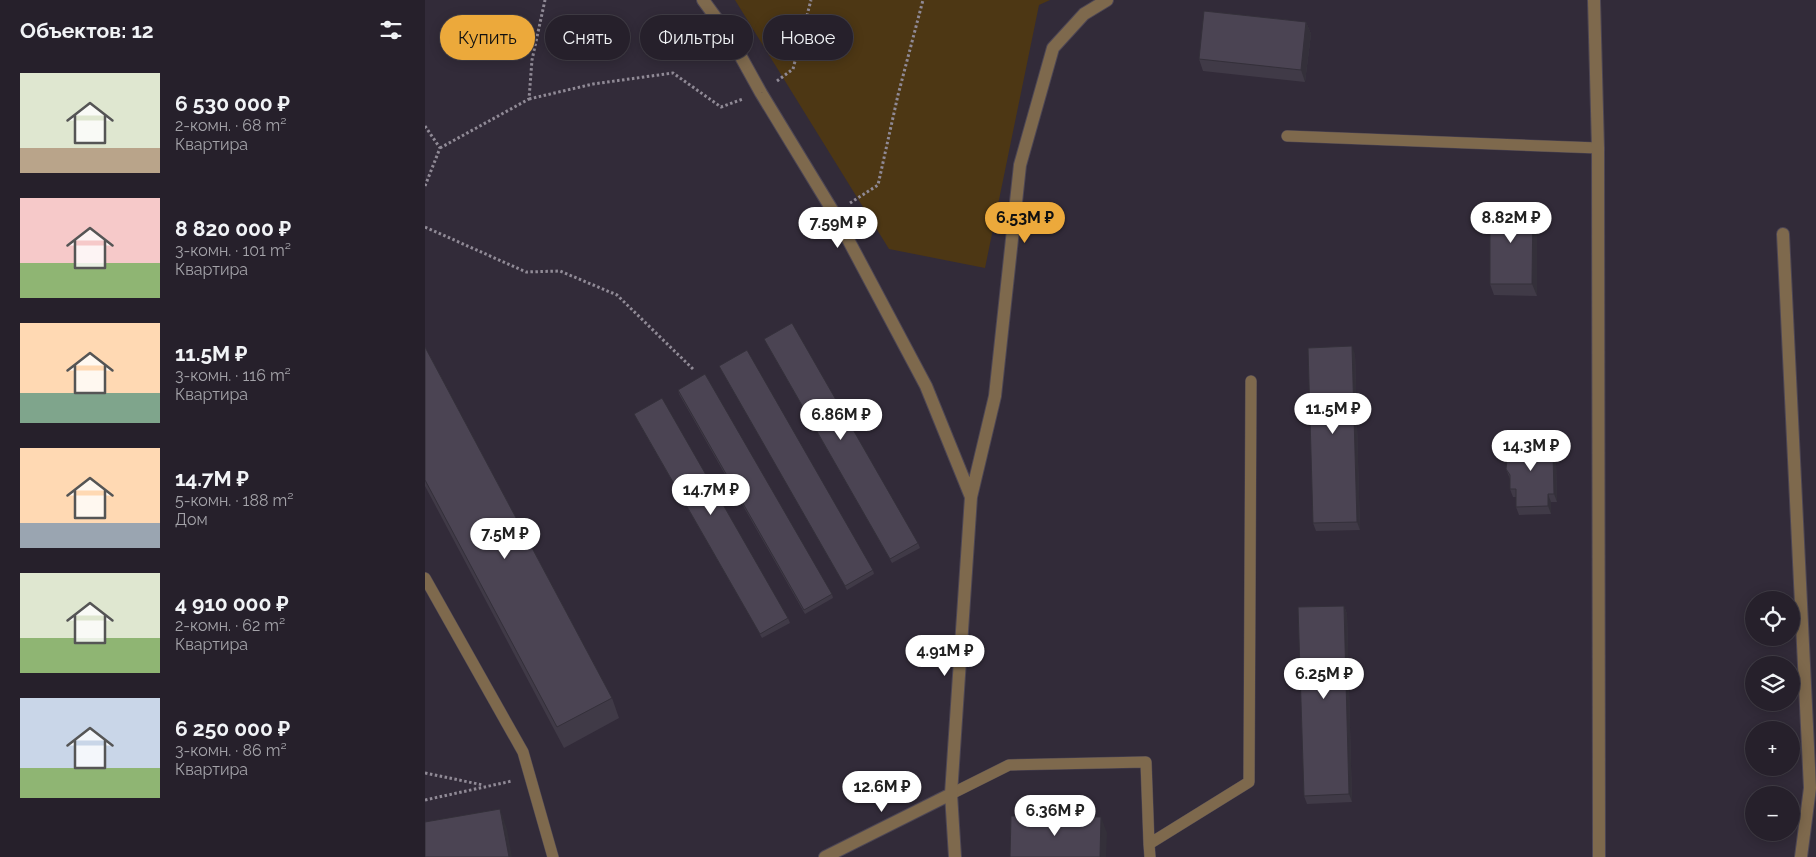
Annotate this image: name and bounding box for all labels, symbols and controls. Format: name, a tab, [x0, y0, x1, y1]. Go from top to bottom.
chip: Купить	[440, 15, 535, 60]
chip: Снять	[545, 15, 630, 60]
chip: Фильтры	[640, 15, 753, 60]
chip: Новое	[763, 15, 853, 60]
icon: filters	[377, 16, 405, 44]
text: Объектов: 12	[20, 18, 154, 43]
text: 6 530 000 ₽	[175, 91, 290, 116]
icon: home	[60, 93, 120, 153]
text: 2-комн. · 68 m²	[175, 116, 286, 135]
text: Квартира	[175, 135, 248, 154]
pin: 6.53M ₽	[979, 202, 1071, 244]
pin: 8.82M ₽	[1465, 202, 1557, 244]
pin: 7.59M ₽	[792, 206, 884, 249]
text: 6.53M ₽	[996, 208, 1054, 227]
text: 8.82M ₽	[1482, 208, 1540, 227]
text: 7.59M ₽	[810, 213, 866, 232]
text: 8 820 000 ₽	[175, 216, 291, 241]
icon: home	[60, 218, 120, 278]
text: 3-комн. · 101 m²	[175, 241, 291, 260]
text: Квартира	[175, 260, 248, 279]
text: 11.5M ₽	[175, 341, 248, 366]
icon: home	[60, 343, 120, 403]
text: 3-комн. · 116 m²	[175, 366, 291, 385]
text: Квартира	[175, 385, 248, 404]
pin: 11.5M ₽	[1287, 392, 1379, 435]
pin: 6.86M ₽	[795, 398, 887, 441]
text: 11.5M ₽	[1305, 399, 1361, 418]
text: 6.86M ₽	[811, 405, 871, 424]
pin: 14.3M ₽	[1485, 430, 1577, 472]
text: 14.3M ₽	[1503, 436, 1559, 455]
text: 14.7M ₽	[175, 466, 249, 491]
icon: home	[60, 468, 120, 528]
pin: 14.7M ₽	[665, 474, 757, 516]
text: 14.7M ₽	[683, 480, 739, 499]
text: 5-комн. · 188 m²	[175, 491, 293, 510]
text: Дом	[175, 510, 208, 529]
pin: 7.5M ₽	[464, 518, 546, 560]
text: 7.5M ₽	[481, 524, 529, 543]
text: 4 910 000 ₽	[175, 591, 289, 616]
map controls	[1745, 591, 1800, 841]
button: locate	[1745, 591, 1800, 646]
icon: home	[60, 593, 120, 653]
text: 2-комн. · 62 m²	[175, 616, 285, 635]
pin: 4.91M ₽	[899, 634, 991, 677]
text: Квартира	[175, 635, 248, 654]
text: 4.91M ₽	[916, 641, 974, 660]
button: layers	[1745, 656, 1800, 711]
pin: 6.25M ₽	[1278, 658, 1370, 700]
text: 6.25M ₽	[1295, 664, 1353, 683]
text: 6 250 000 ₽	[175, 716, 290, 741]
icon: home	[60, 718, 120, 778]
button: +	[1745, 721, 1800, 776]
text: 3-комн. · 86 m²	[175, 741, 287, 760]
text: Квартира	[175, 760, 248, 779]
pin: 12.6M ₽	[836, 770, 928, 813]
text: 12.6M ₽	[853, 777, 911, 796]
button: −	[1745, 786, 1800, 841]
pin: 6.36M ₽	[1009, 794, 1101, 837]
text: 6.36M ₽	[1026, 801, 1084, 820]

